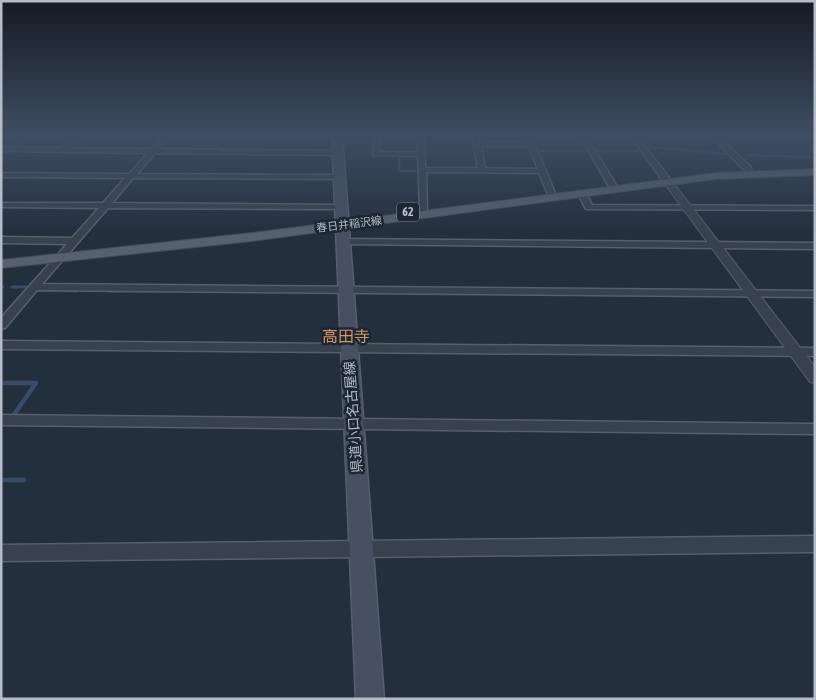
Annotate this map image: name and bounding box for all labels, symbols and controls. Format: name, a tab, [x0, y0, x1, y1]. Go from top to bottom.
road number: 62	[397, 202, 419, 222]
street label: 春日井稲沢線	[316, 214, 382, 234]
district label: 高田寺	[322, 327, 370, 345]
street label: 県道小口名古屋線	[341, 361, 365, 473]

